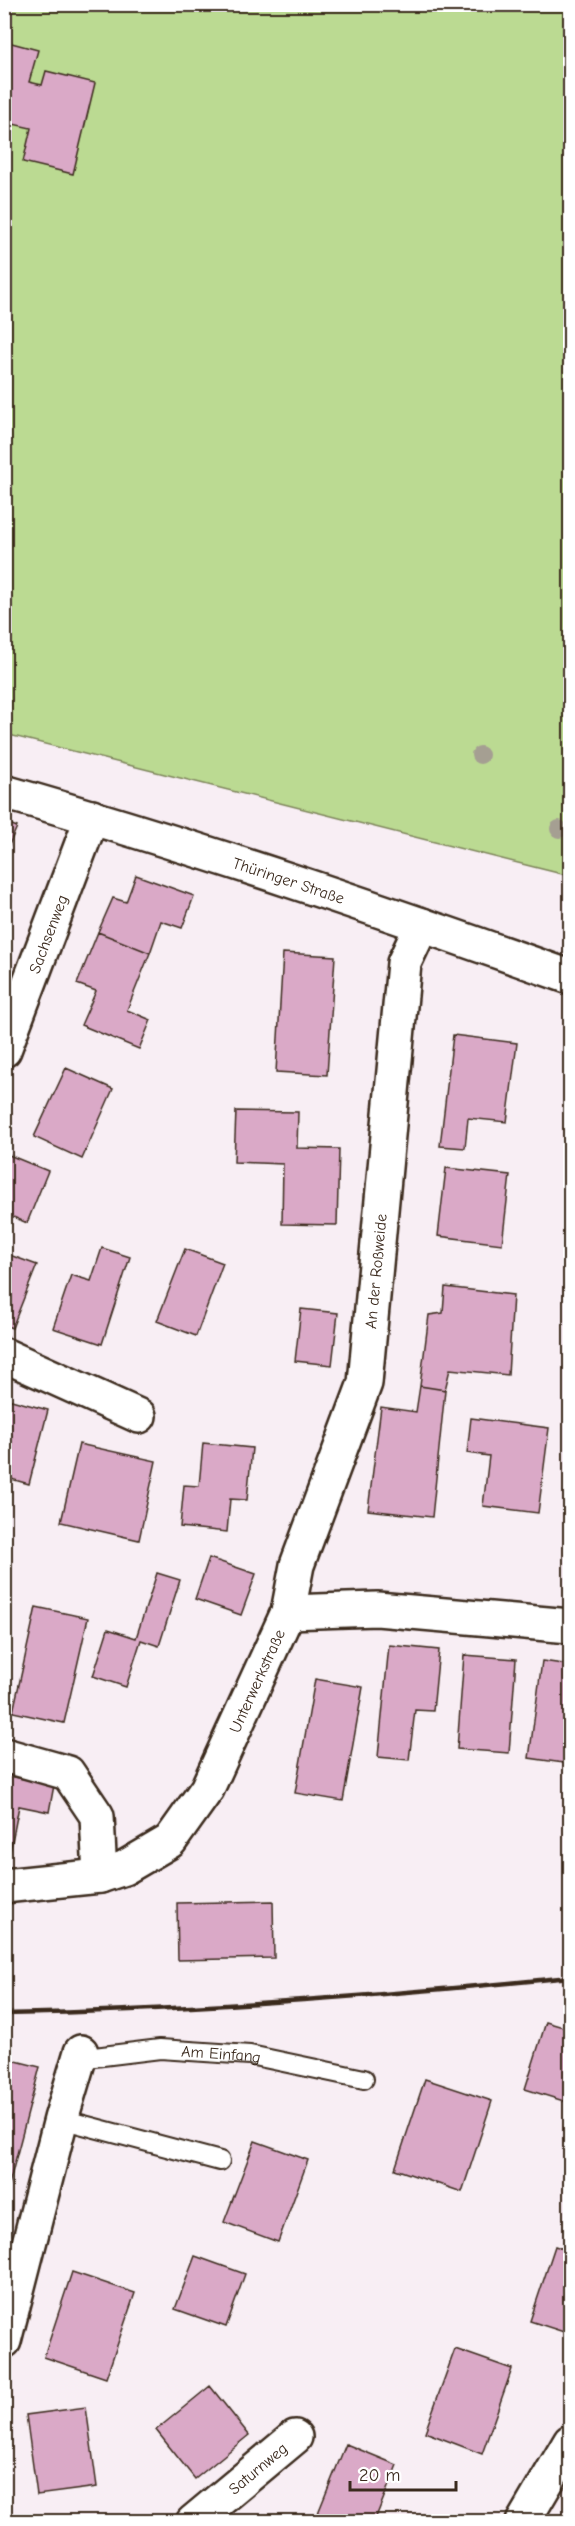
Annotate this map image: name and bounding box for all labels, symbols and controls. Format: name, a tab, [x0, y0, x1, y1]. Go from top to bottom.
street label: Thüringer Straße	[230, 854, 347, 908]
street label: Sachsenweg	[26, 892, 72, 976]
street label: An der Roßweide	[362, 1213, 391, 1330]
street label: Unterwerkstraße	[226, 1627, 289, 1736]
street label: Am Einfang	[181, 2042, 263, 2067]
street label: Saturnweg	[225, 2439, 291, 2499]
scale bar	[350, 2454, 456, 2492]
text: 20 m	[359, 2465, 400, 2486]

